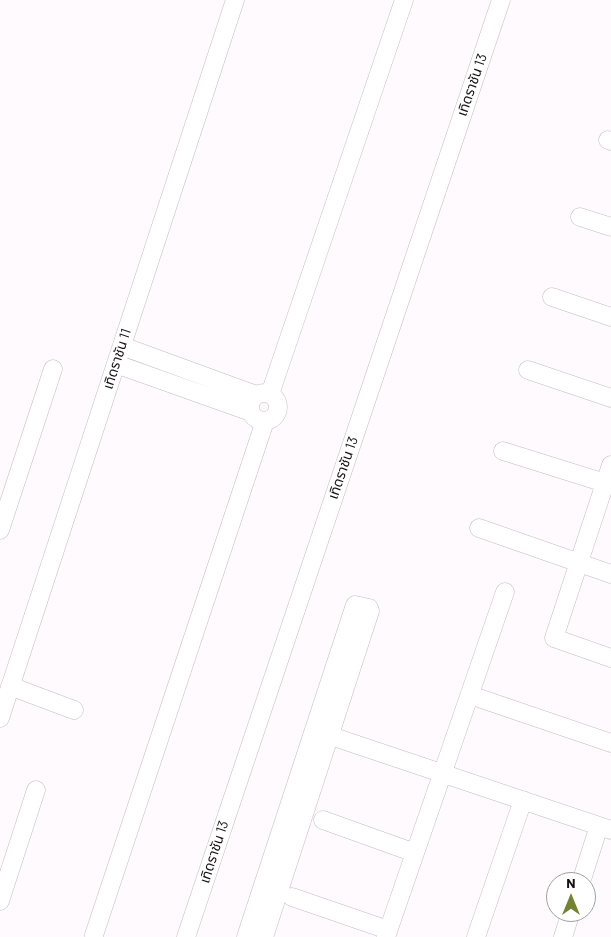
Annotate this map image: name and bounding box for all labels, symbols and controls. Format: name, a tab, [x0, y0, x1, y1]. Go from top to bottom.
street label: เทิดราชัน 13	[453, 52, 491, 118]
street label: เทิดราชัน 11	[99, 327, 135, 391]
street label: เทิดราชัน 13	[324, 435, 362, 501]
street label: เทิดราชัน 13	[196, 819, 232, 885]
north arrow	[546, 872, 596, 922]
text: N	[566, 874, 576, 891]

